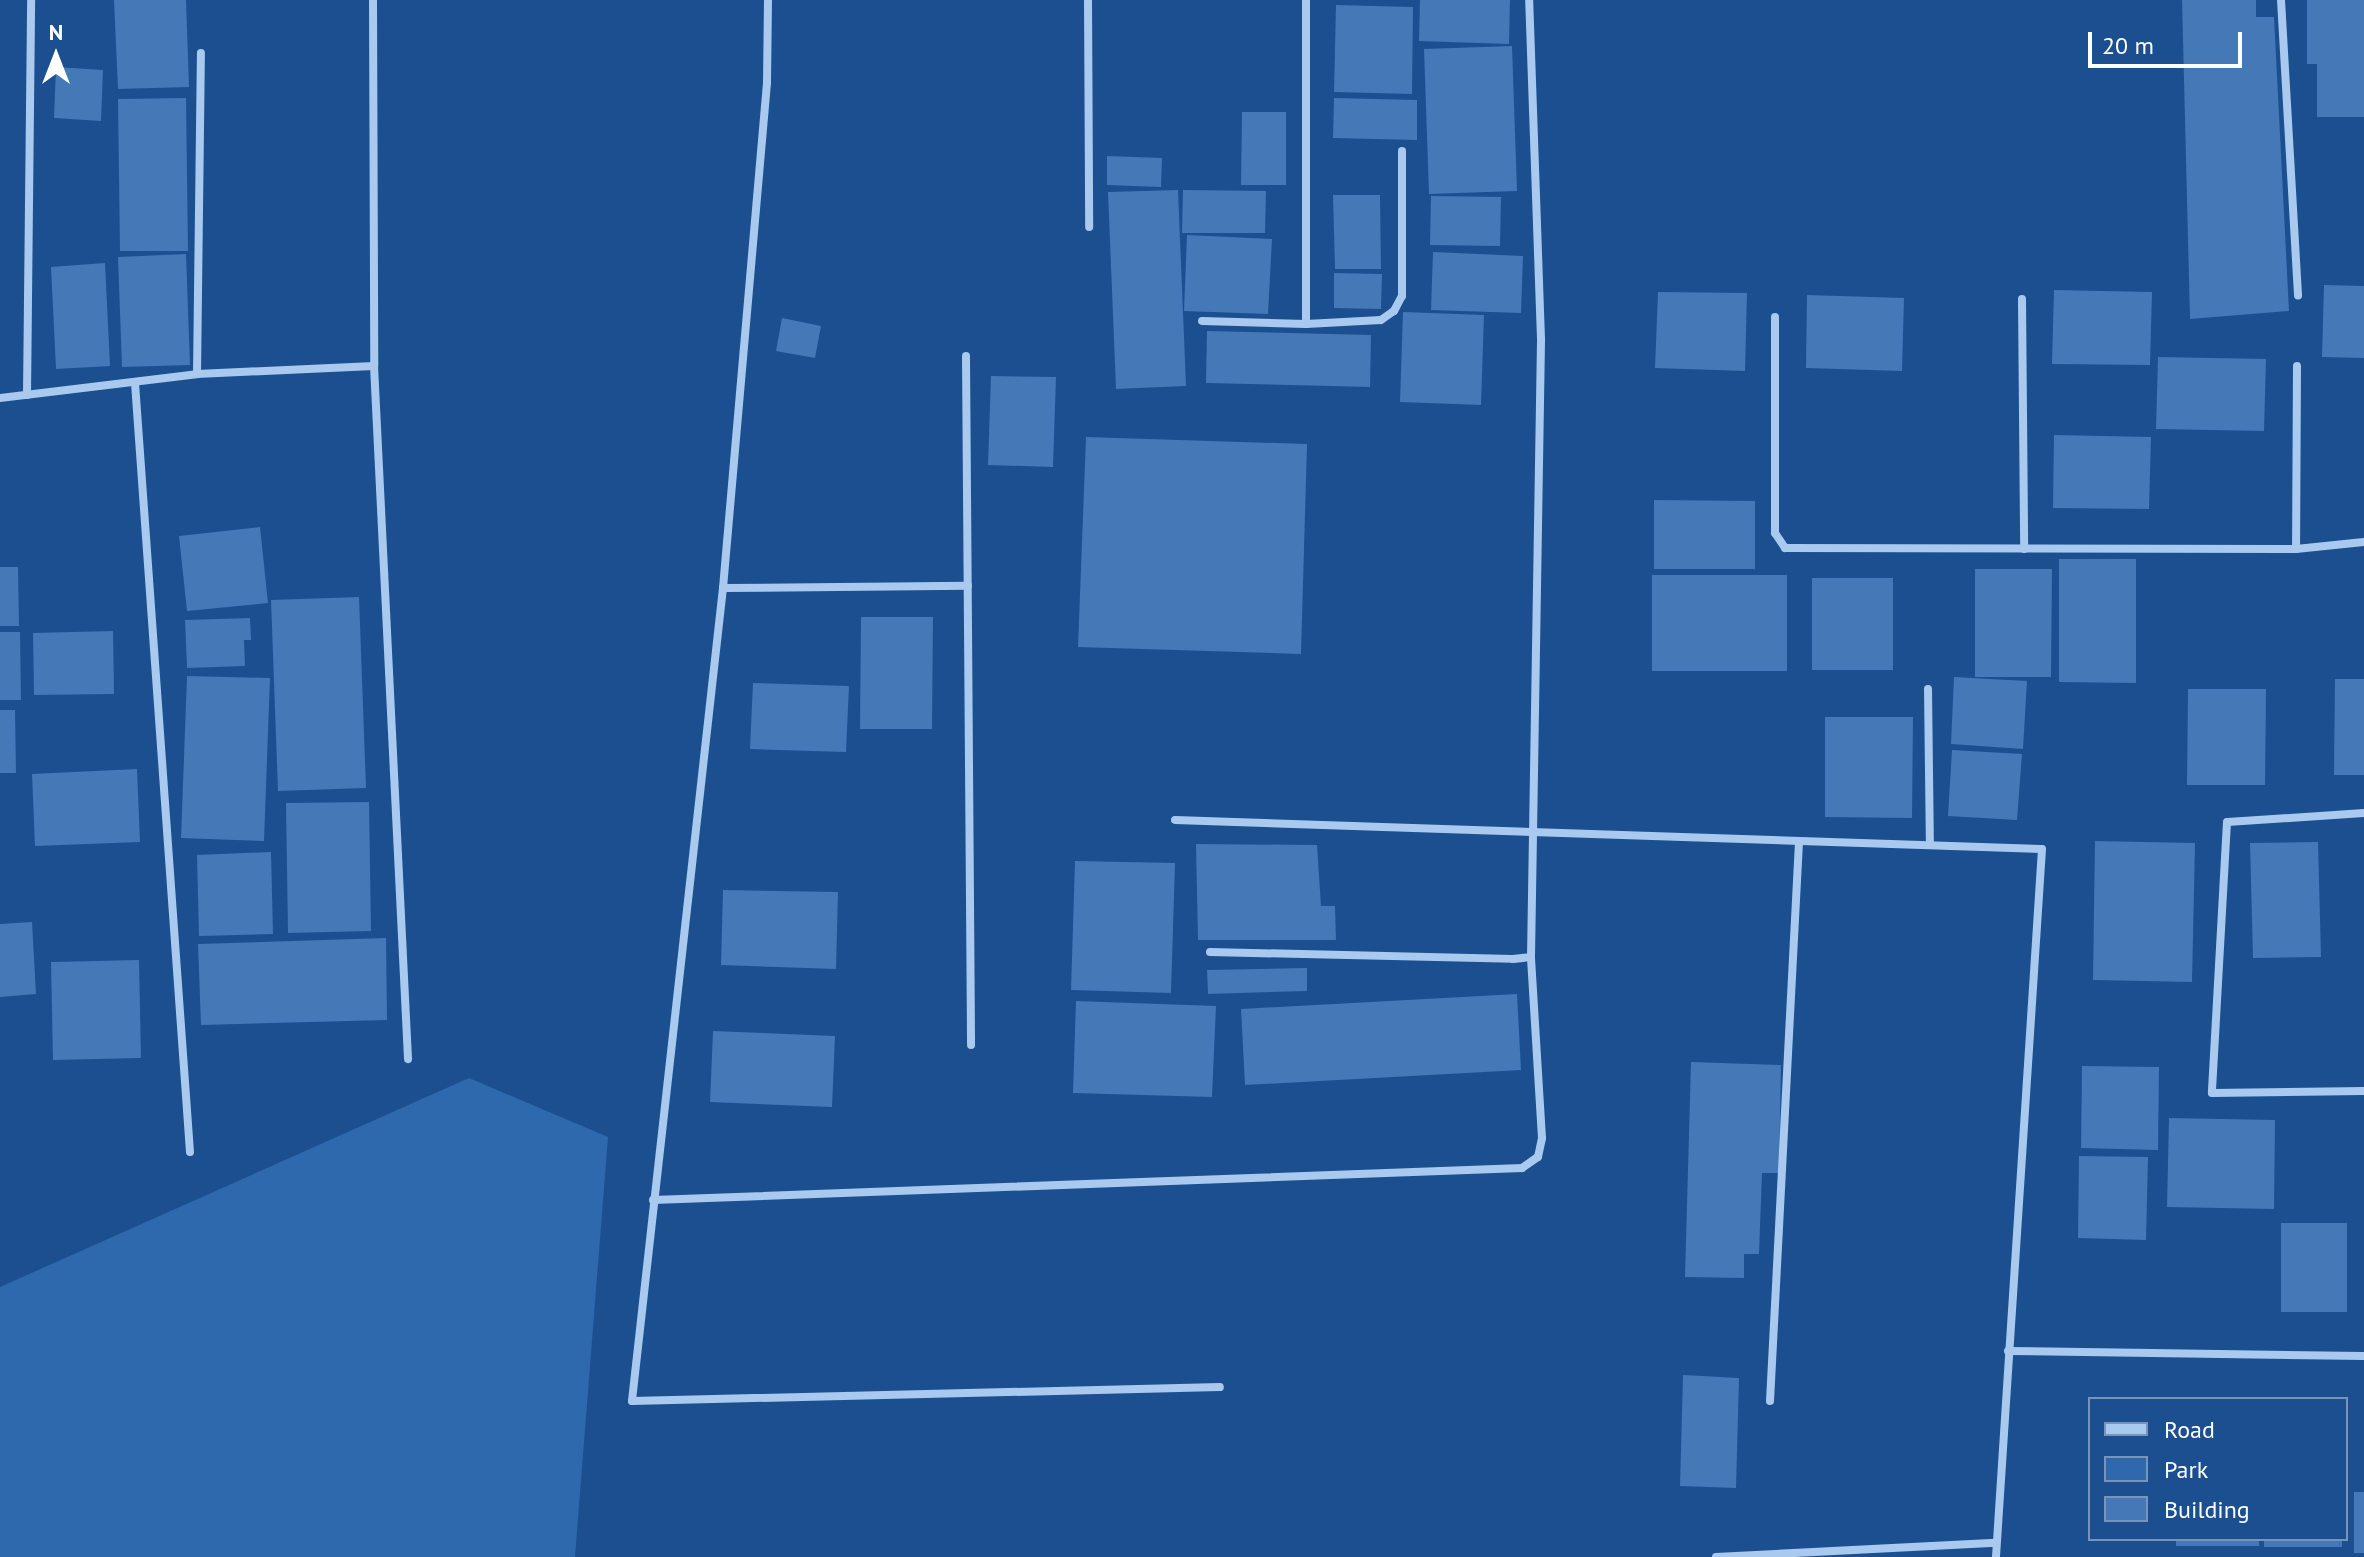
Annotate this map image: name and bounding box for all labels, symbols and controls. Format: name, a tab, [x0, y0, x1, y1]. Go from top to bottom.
north arrow	[16, 16, 96, 96]
scale bar	[2092, 16, 2246, 66]
text: N	[49, 18, 63, 46]
text: 20 m	[2102, 30, 2154, 61]
legend	[2088, 1397, 2348, 1541]
text: Road	[2164, 1414, 2215, 1445]
text: Park	[2164, 1454, 2208, 1485]
text: Building	[2164, 1494, 2250, 1525]

